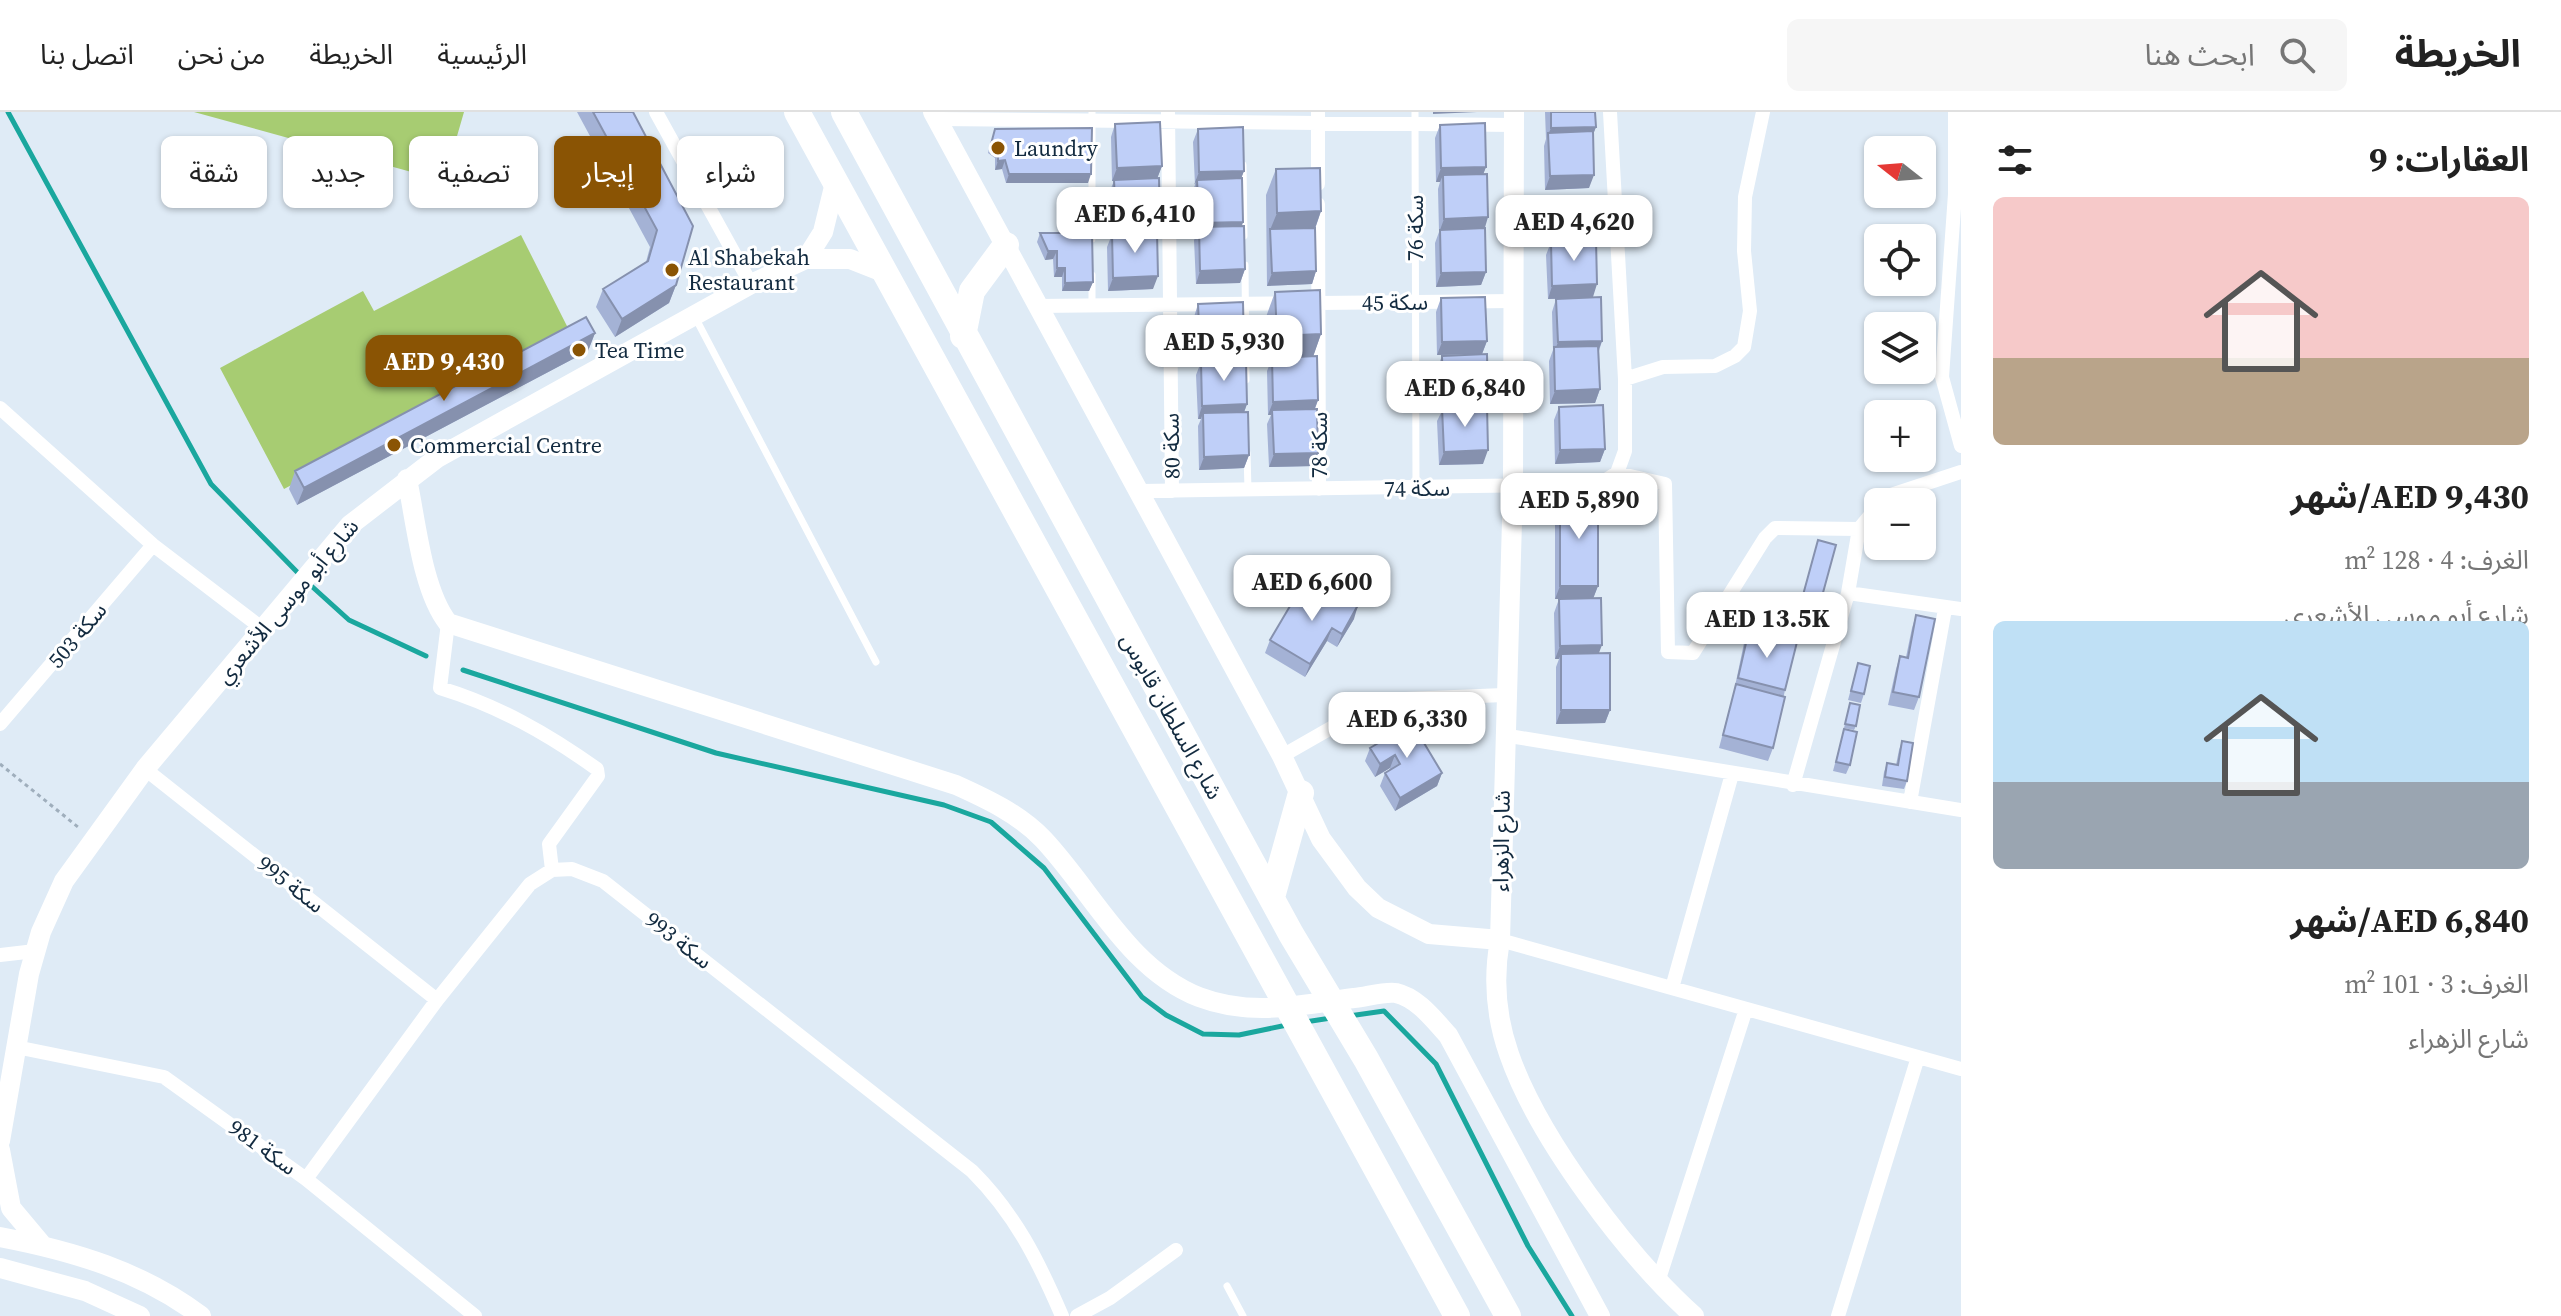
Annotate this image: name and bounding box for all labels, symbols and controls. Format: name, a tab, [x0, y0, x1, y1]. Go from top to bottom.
search box	[1787, 19, 2347, 91]
text: الخريطة	[2395, 28, 2521, 80]
icon: search	[2275, 33, 2319, 77]
text: ابحث هنا	[2144, 34, 2255, 75]
text: اتصل بنا	[40, 35, 134, 73]
text: من نحن	[178, 35, 265, 73]
text: الخريطة	[309, 35, 393, 73]
text: الرئيسية	[437, 35, 527, 73]
place label: Laundry	[1014, 133, 1098, 163]
chip: شقة	[161, 136, 267, 208]
chip: جديد	[283, 136, 393, 208]
chip: تصفية	[409, 136, 538, 208]
chip: إيجار	[554, 136, 661, 208]
chip: شراء	[677, 136, 784, 208]
north arrow	[1864, 136, 1936, 208]
map controls	[1864, 136, 1936, 560]
text: العقارات: 9	[2369, 136, 2529, 182]
icon: filters	[1993, 138, 2037, 182]
marker: Laundry	[989, 139, 1007, 157]
pin: AED 6,410	[1043, 187, 1227, 255]
text: AED 6,410	[1074, 195, 1196, 231]
street label: سكة 76	[1400, 195, 1430, 261]
pin: AED 4,620	[1482, 195, 1666, 263]
text: AED 4,620	[1513, 203, 1635, 239]
button: locate	[1864, 224, 1936, 296]
place label: Al Shabekah Restaurant	[688, 242, 810, 297]
icon: home	[2189, 249, 2333, 393]
marker: Al Shabekah Restaurant	[663, 261, 681, 279]
street label: سكة 45	[1362, 286, 1428, 318]
button: layers	[1864, 312, 1936, 384]
pin: AED 5,930	[1132, 315, 1316, 383]
text: AED 5,930	[1163, 323, 1285, 359]
pin: AED 9,430	[352, 335, 536, 403]
place label: Tea Time	[595, 335, 685, 365]
marker: Tea Time	[570, 341, 588, 359]
text: AED 9,430	[383, 343, 505, 379]
pin: AED 6,840	[1373, 361, 1557, 429]
text: AED 6,840	[1404, 369, 1526, 405]
button: +	[1864, 400, 1936, 472]
street label: سكة 78	[1304, 412, 1334, 478]
street label: سكة 80	[1155, 413, 1187, 479]
place label: Commercial Centre	[410, 430, 602, 460]
marker: Commercial Centre	[385, 436, 403, 454]
street label: سكة 74	[1384, 472, 1450, 504]
pin: AED 5,890	[1487, 473, 1671, 541]
text: AED 9,430/شهر	[2291, 473, 2529, 519]
text: AED 5,890	[1518, 481, 1640, 517]
button: −	[1864, 488, 1936, 560]
street label: شارع أبو موسى الأشعري	[209, 512, 367, 691]
text: الغرف: 4 · 128 m²	[2344, 542, 2529, 578]
pin: AED 6,600	[1220, 555, 1404, 623]
text: AED 6,600	[1251, 563, 1373, 599]
pin: AED 13.5K	[1675, 592, 1859, 660]
street label: سكة 503	[41, 596, 113, 674]
text: شارع أبو موسى الأشعري	[2284, 597, 2529, 633]
text: AED 13.5K	[1704, 600, 1830, 636]
street label: شارع السلطان قابوس	[1112, 628, 1230, 805]
icon: home	[2189, 673, 2333, 817]
pin: AED 6,330	[1315, 692, 1499, 760]
text: AED 6,330	[1346, 700, 1468, 736]
street label: شارع الزهراء	[1485, 790, 1519, 892]
street label: سكة 995	[251, 848, 331, 920]
text: AED 6,840/شهر	[2291, 897, 2529, 943]
street label: سكة 993	[639, 904, 719, 976]
text: الغرف: 3 · 101 m²	[2344, 966, 2529, 1002]
text: شارع الزهراء	[2409, 1021, 2529, 1057]
street label: سكة 981	[223, 1112, 303, 1182]

